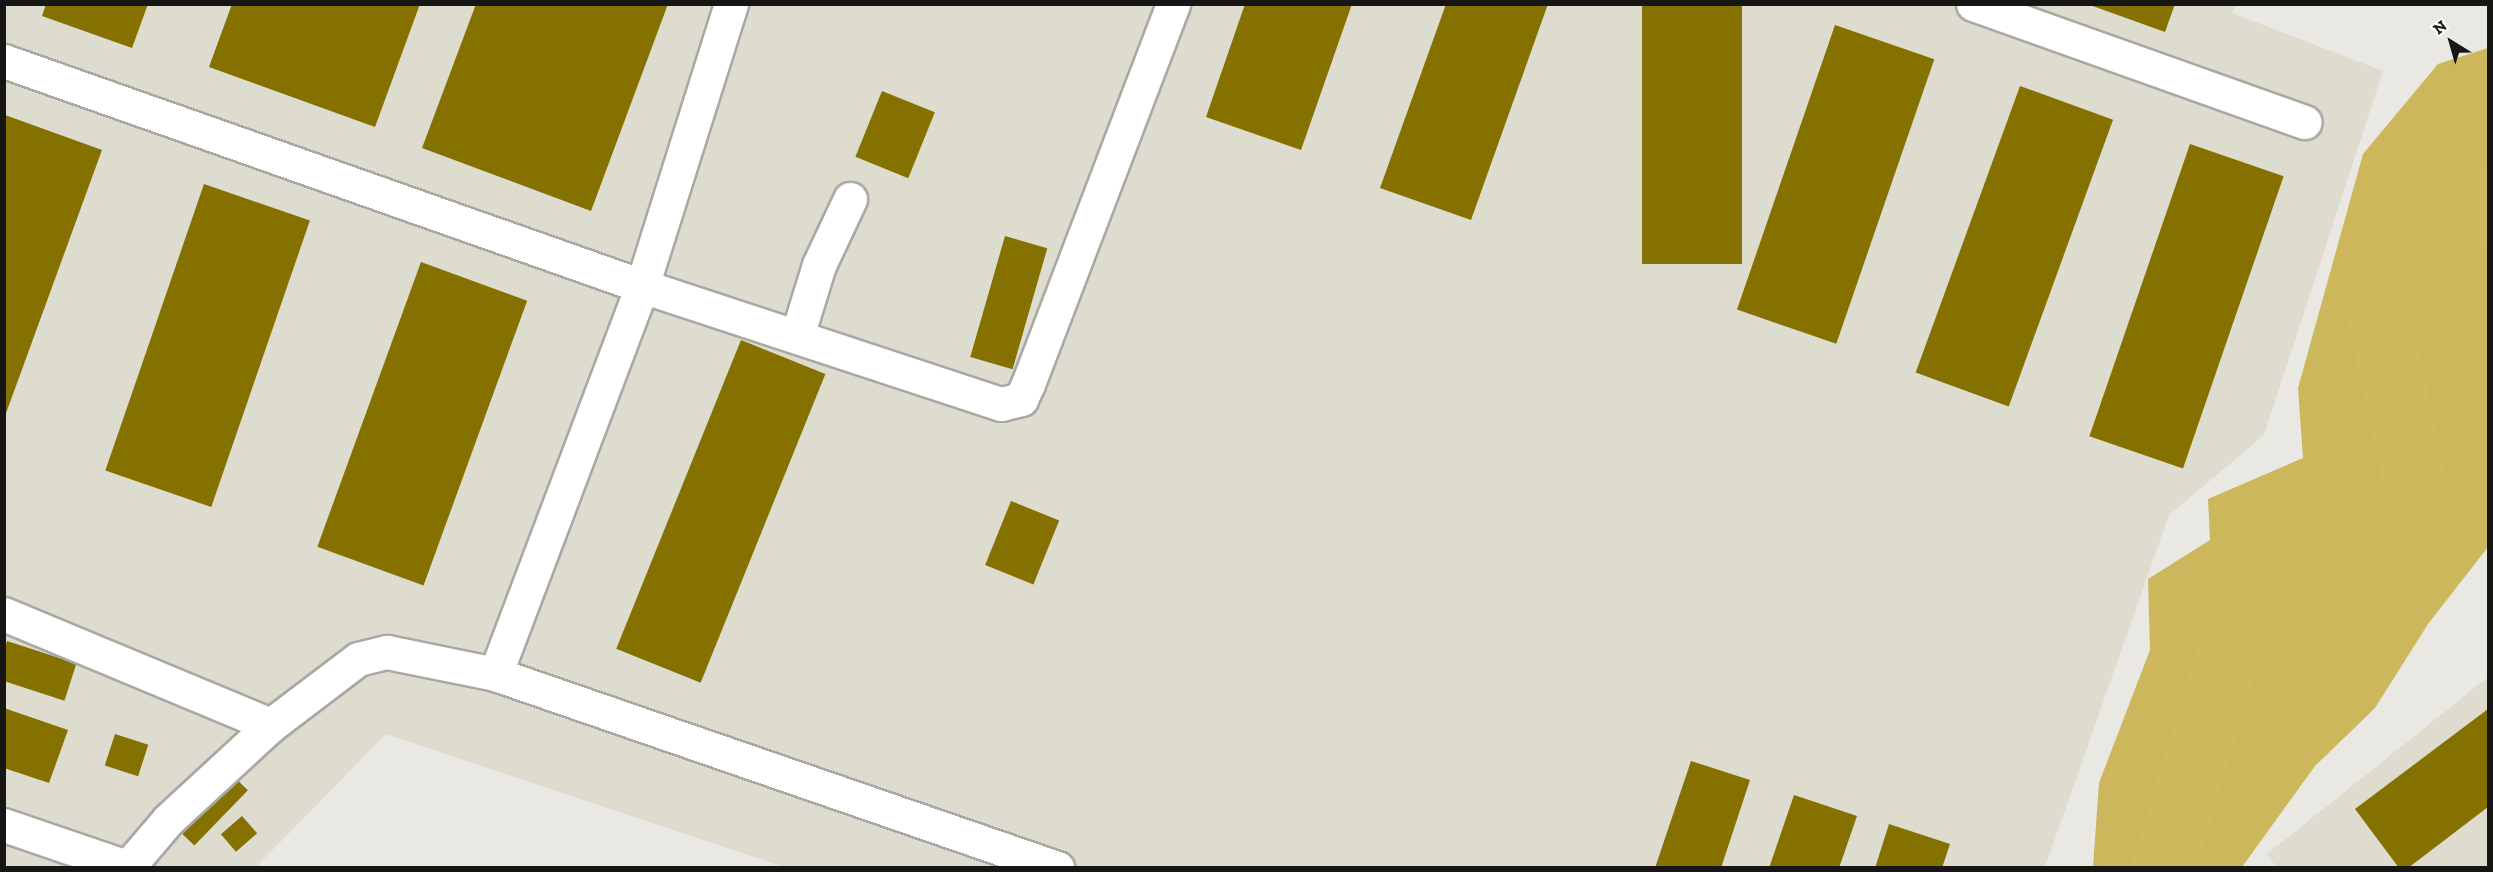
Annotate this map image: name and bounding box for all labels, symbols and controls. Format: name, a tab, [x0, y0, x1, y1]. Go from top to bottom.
north arrow	[2421, 12, 2481, 72]
text: N	[2429, 16, 2450, 38]

